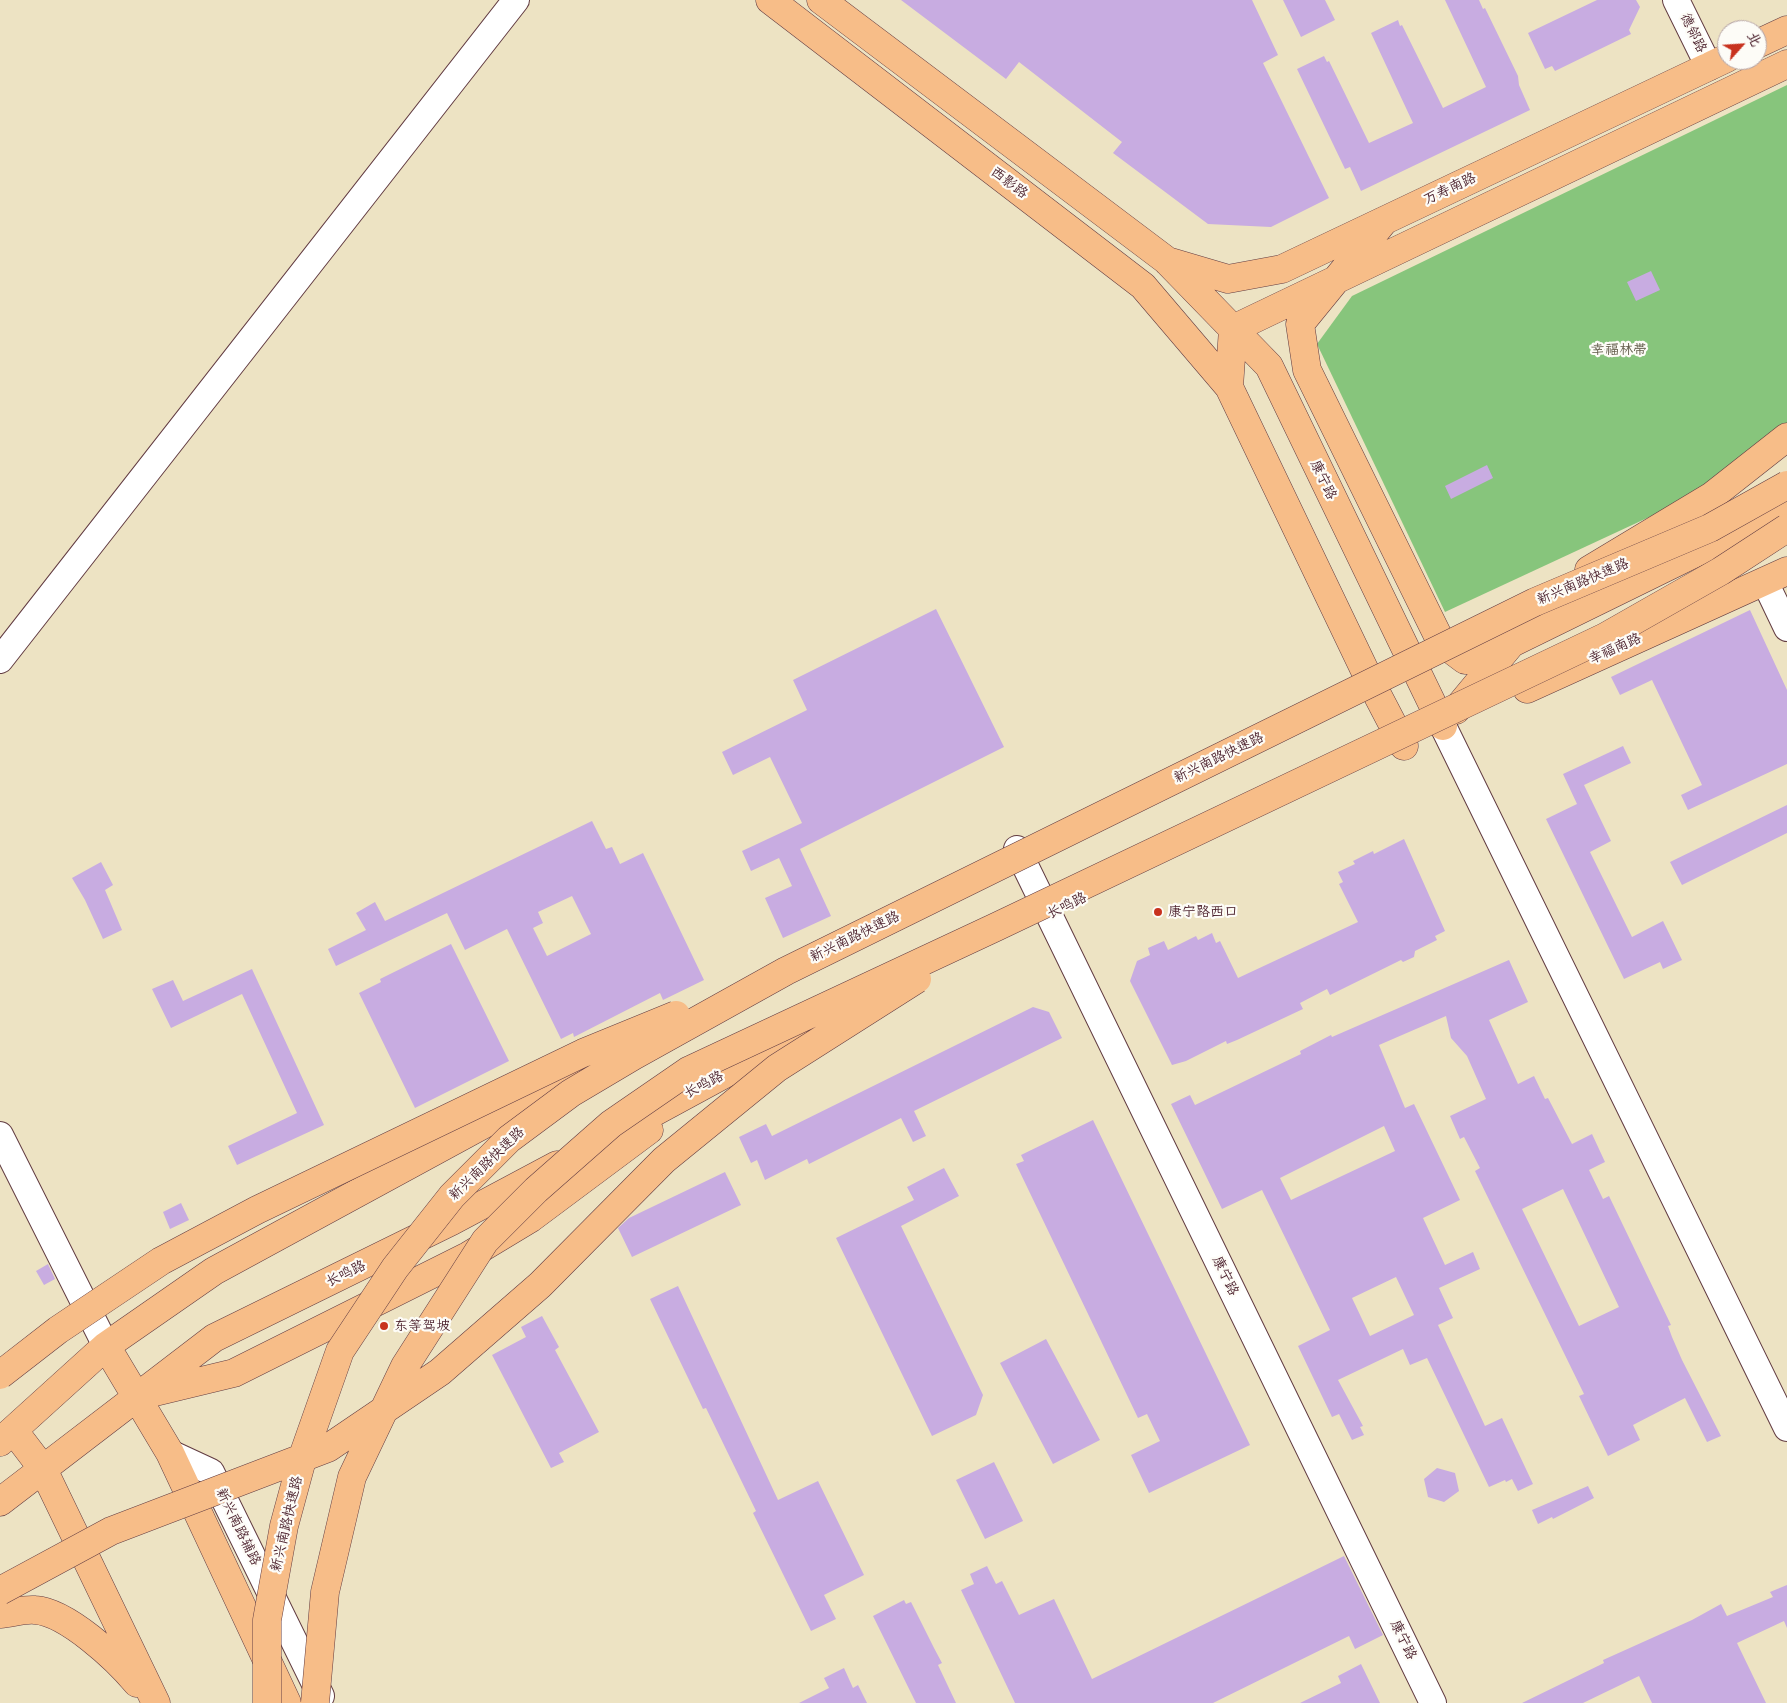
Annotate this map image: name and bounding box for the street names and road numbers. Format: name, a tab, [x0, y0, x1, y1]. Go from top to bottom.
street label: 德邻路	[1676, 10, 1710, 56]
street label: 西影路	[987, 164, 1031, 202]
street label: 万寿南路	[1421, 170, 1479, 208]
street label: 康宁路	[1306, 457, 1340, 503]
street label: 新兴南路快速路	[1535, 555, 1631, 609]
street label: 幸福南路	[1586, 630, 1644, 668]
street label: 新兴南路快速路	[1171, 729, 1267, 787]
street label: 长鸣路	[1044, 889, 1090, 923]
street label: 新兴南路快速路	[807, 908, 903, 966]
street label: 长鸣路	[682, 1068, 726, 1102]
street label: 新兴南路快速路	[446, 1124, 528, 1204]
street label: 康宁路	[1208, 1253, 1242, 1299]
street label: 长鸣路	[323, 1257, 369, 1291]
street label: 新兴南路快速路	[268, 1474, 306, 1574]
street label: 新兴南路辅路	[212, 1486, 264, 1568]
street label: 康宁路	[1386, 1617, 1420, 1663]

